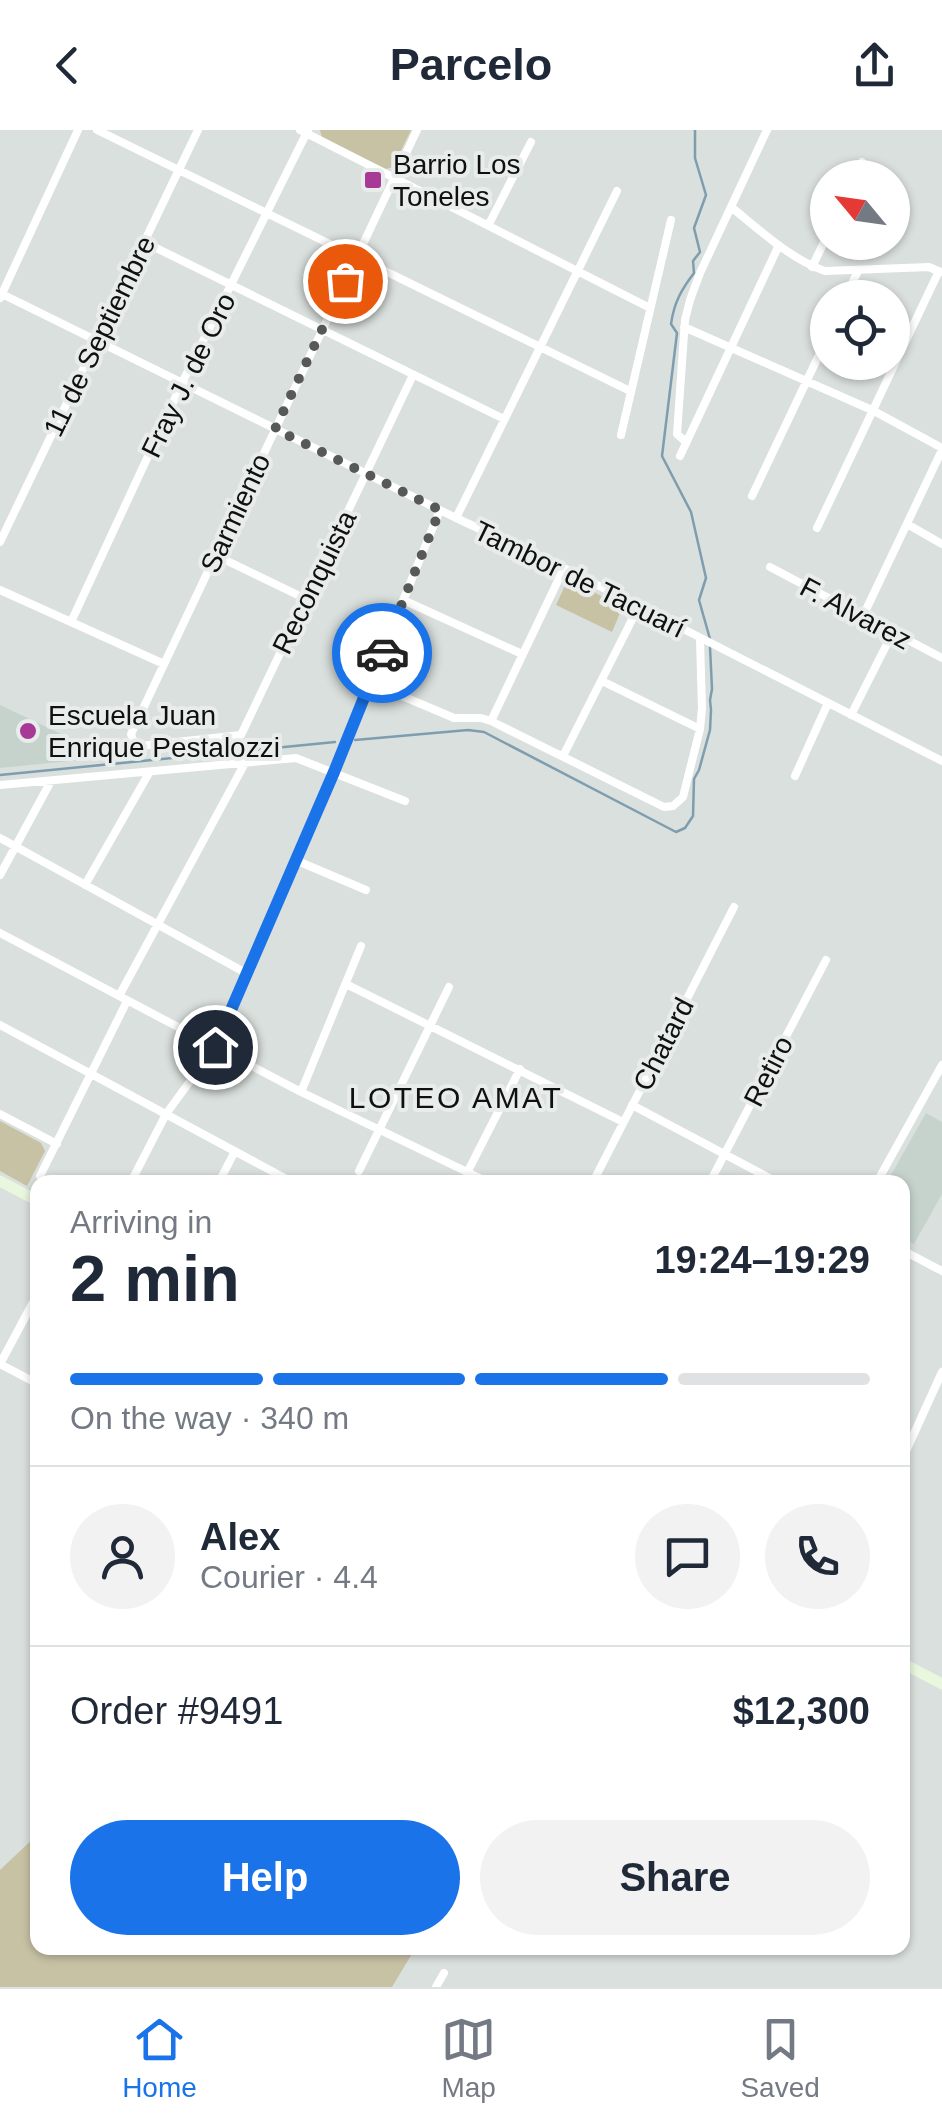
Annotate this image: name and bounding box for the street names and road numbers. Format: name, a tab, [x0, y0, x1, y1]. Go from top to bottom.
street label: 11 de Septiembre	[38, 231, 161, 441]
street label: Fray J. de Oro	[135, 288, 242, 462]
street label: Sarmiento	[194, 449, 276, 578]
street label: Reconquista	[266, 505, 363, 659]
street label: Tambor de Tacuarí	[469, 515, 691, 644]
street label: F. Alvarez	[795, 571, 917, 656]
street label: Chatard	[627, 993, 700, 1096]
street label: Retiro	[738, 1031, 799, 1112]

